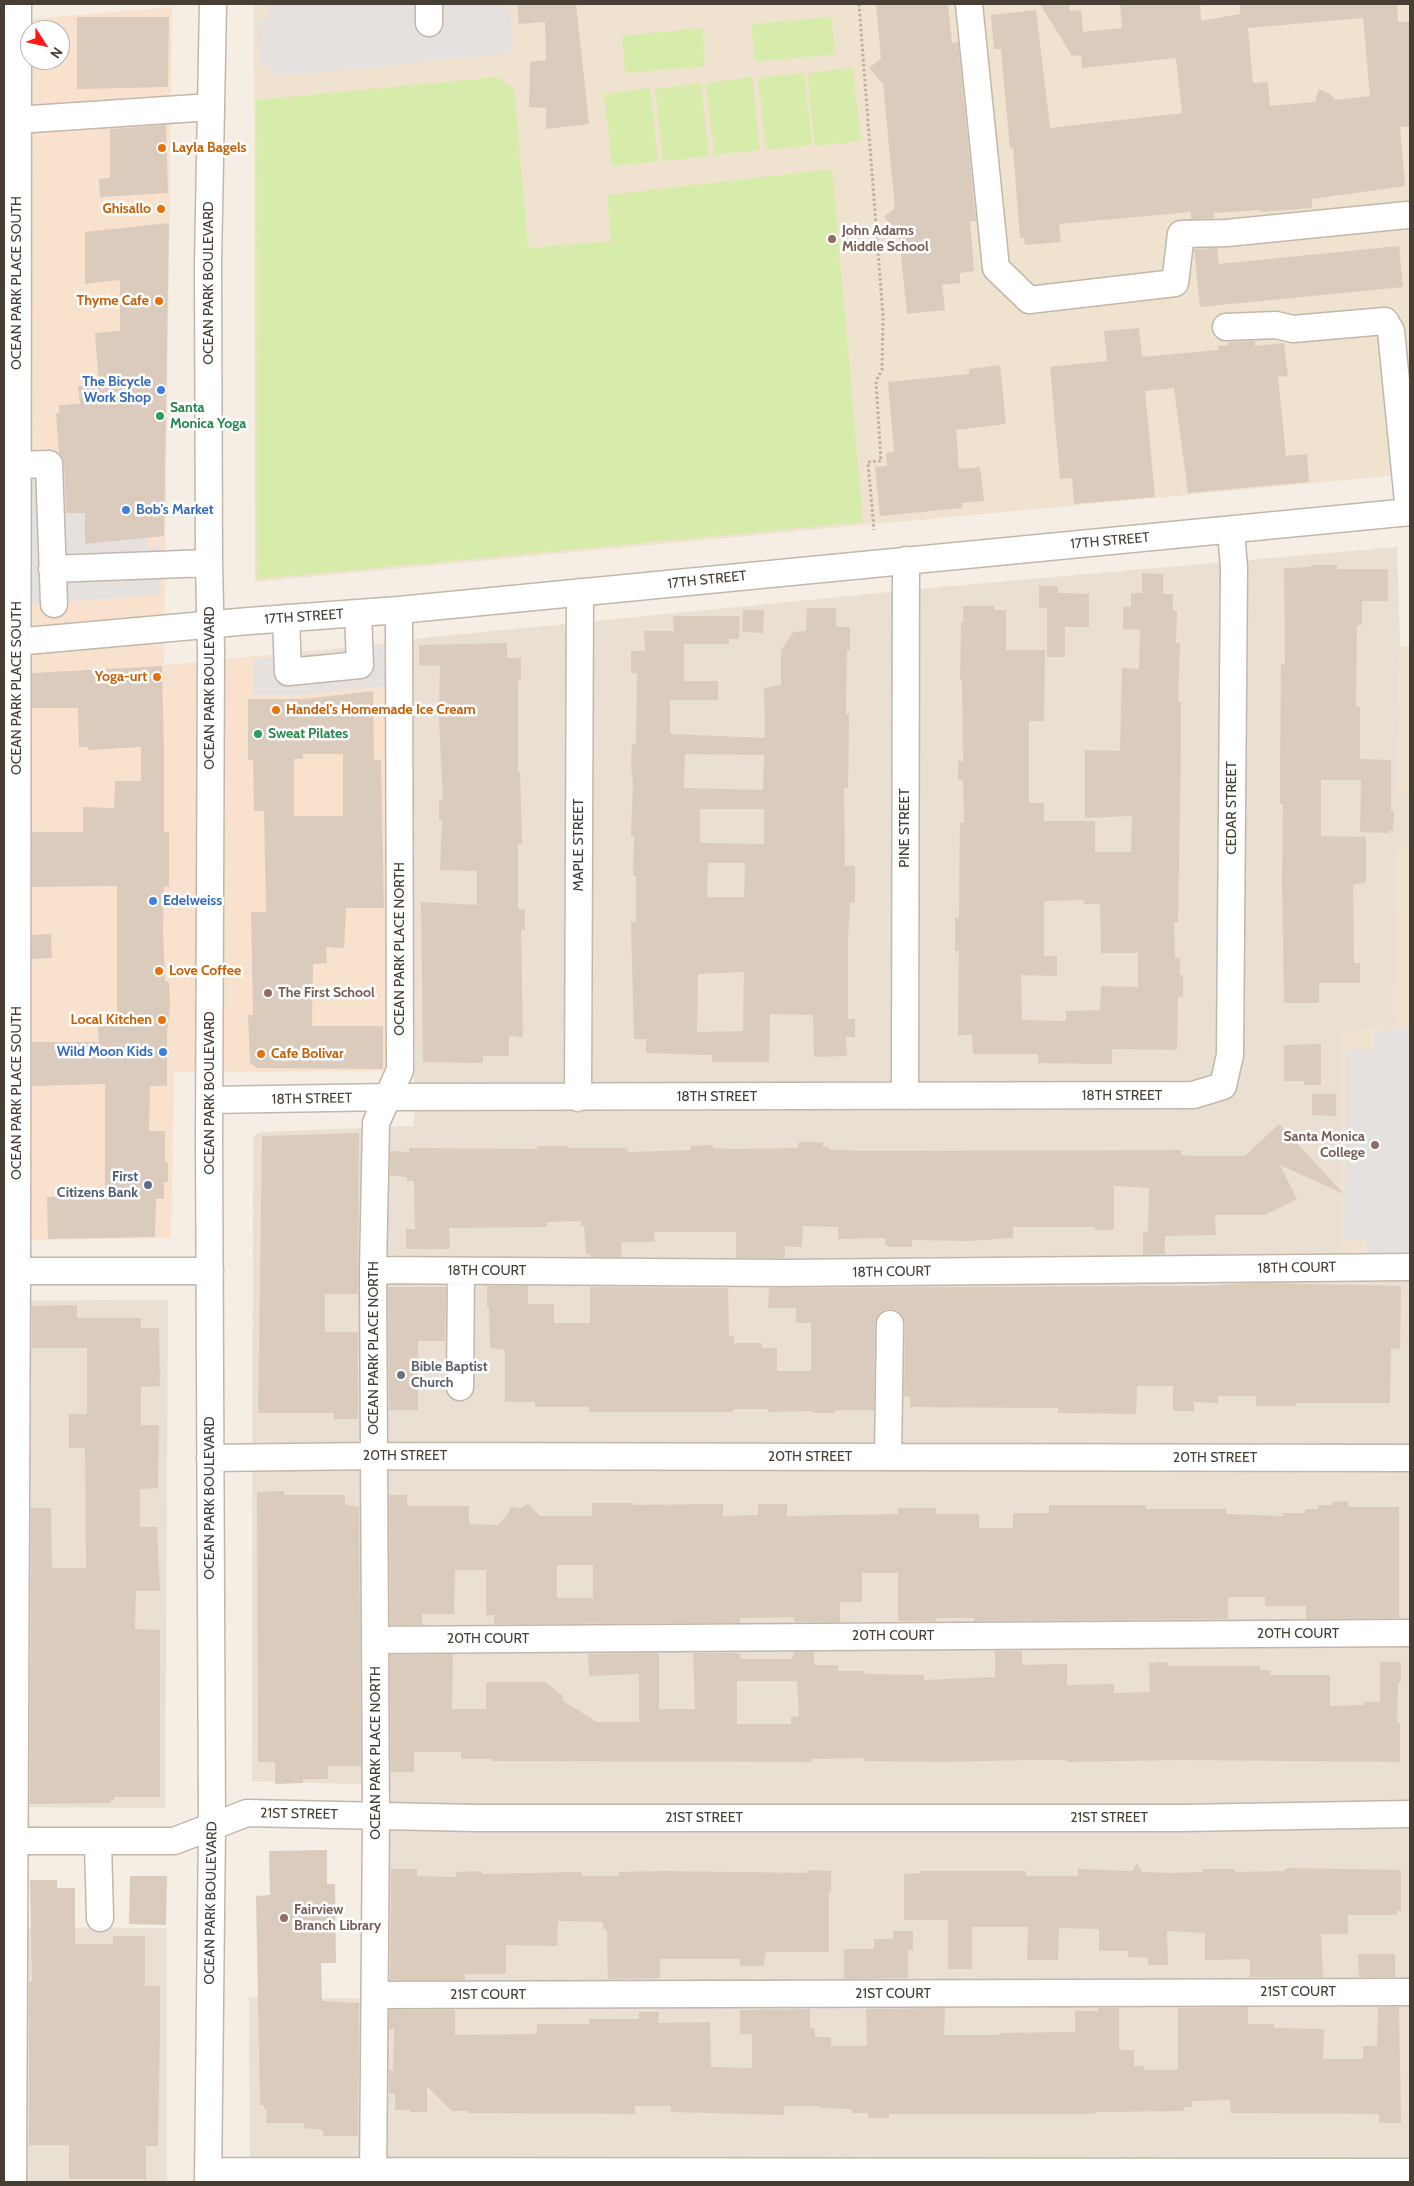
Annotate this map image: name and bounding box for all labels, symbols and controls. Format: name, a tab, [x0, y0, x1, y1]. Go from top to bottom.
north arrow	[20, 20, 70, 70]
text: N	[46, 44, 67, 62]
place label: Layla Bagels	[172, 140, 247, 156]
marker: Layla Bagels	[156, 142, 168, 154]
street label: OCEAN PARK PLACE SOUTH	[9, 196, 25, 370]
place label: Ghisallo	[103, 201, 151, 217]
street label: OCEAN PARK BOULEVARD	[201, 201, 217, 365]
marker: Ghisallo	[155, 203, 167, 215]
place label: John Adams Middle School	[842, 223, 929, 256]
marker: John Adams Middle School	[826, 233, 838, 245]
place label: Thyme Cafe	[76, 293, 149, 309]
marker: Thyme Cafe	[153, 295, 165, 307]
place label: The Bicycle Work Shop	[82, 374, 151, 407]
marker: The Bicycle Work Shop	[155, 384, 167, 396]
place label: Santa Monica Yoga	[170, 400, 246, 432]
marker: Santa Monica Yoga	[154, 410, 166, 422]
place label: Bob's Market	[136, 502, 214, 518]
marker: Bob's Market	[120, 504, 132, 516]
street label: 17TH STREET	[1070, 529, 1150, 553]
street label: 17TH STREET	[667, 567, 747, 593]
street label: OCEAN PARK PLACE SOUTH	[9, 601, 25, 775]
street label: OCEAN PARK BOULEVARD	[202, 606, 218, 770]
street label: 17TH STREET	[264, 606, 344, 628]
place label: Yoga-urt	[95, 669, 147, 685]
marker: Yoga-urt	[151, 671, 163, 683]
place label: Handel's Homemade Ice Cream	[286, 702, 476, 718]
marker: Handel's Homemade Ice Cream	[270, 704, 282, 716]
place label: Sweat Pilates	[268, 726, 348, 742]
marker: Sweat Pilates	[252, 728, 264, 740]
street label: CEDAR STREET	[1224, 761, 1240, 855]
street label: PINE STREET	[897, 788, 913, 868]
street label: MAPLE STREET	[571, 799, 587, 891]
street label: OCEAN PARK PLACE NORTH	[392, 862, 408, 1036]
place label: Edelweiss	[163, 893, 222, 909]
marker: Edelweiss	[147, 895, 159, 907]
place label: Love Coffee	[169, 963, 241, 979]
marker: Love Coffee	[153, 965, 165, 977]
place label: The First School	[278, 985, 375, 1001]
marker: The First School	[262, 987, 274, 999]
street label: OCEAN PARK PLACE SOUTH	[9, 1006, 25, 1180]
street label: OCEAN PARK BOULEVARD	[202, 1011, 218, 1175]
place label: Local Kitchen	[71, 1012, 152, 1028]
marker: Local Kitchen	[156, 1014, 168, 1026]
place label: Wild Moon Kids	[57, 1044, 153, 1060]
marker: Wild Moon Kids	[157, 1046, 169, 1058]
place label: Cafe Bolivar	[271, 1046, 344, 1062]
marker: Cafe Bolivar	[255, 1048, 267, 1060]
street label: 18TH STREET	[1082, 1088, 1162, 1104]
street label: 18TH STREET	[677, 1089, 757, 1105]
street label: 18TH STREET	[272, 1090, 352, 1108]
place label: Santa Monica College	[1283, 1129, 1365, 1162]
marker: Santa Monica College	[1369, 1139, 1381, 1151]
place label: First Citizens Bank	[57, 1169, 138, 1202]
marker: First Citizens Bank	[142, 1179, 154, 1191]
street label: 18TH COURT	[1258, 1259, 1336, 1277]
street label: OCEAN PARK PLACE NORTH	[366, 1261, 382, 1435]
street label: 18TH COURT	[448, 1263, 526, 1279]
street label: 18TH COURT	[853, 1263, 931, 1281]
place label: Bible Baptist Church	[411, 1359, 488, 1391]
marker: Bible Baptist Church	[395, 1369, 407, 1381]
street label: OCEAN PARK BOULEVARD	[202, 1416, 218, 1580]
street label: 20TH STREET	[363, 1448, 447, 1464]
street label: 20TH STREET	[768, 1449, 852, 1465]
street label: 20TH STREET	[1173, 1450, 1257, 1466]
street label: 20TH COURT	[1257, 1626, 1339, 1642]
street label: 20TH COURT	[852, 1628, 934, 1644]
street label: 20TH COURT	[447, 1631, 529, 1647]
street label: OCEAN PARK PLACE NORTH	[368, 1666, 384, 1840]
street label: 21ST STREET	[260, 1805, 338, 1823]
street label: 21ST STREET	[665, 1810, 743, 1826]
street label: 21ST STREET	[1070, 1810, 1148, 1826]
street label: OCEAN PARK BOULEVARD	[201, 1821, 221, 1985]
place label: Fairview Branch Library	[294, 1902, 381, 1934]
marker: Fairview Branch Library	[278, 1912, 290, 1924]
street label: 21ST COURT	[1260, 1984, 1336, 2000]
street label: 21ST COURT	[855, 1986, 931, 2002]
street label: 21ST COURT	[450, 1987, 526, 2003]

